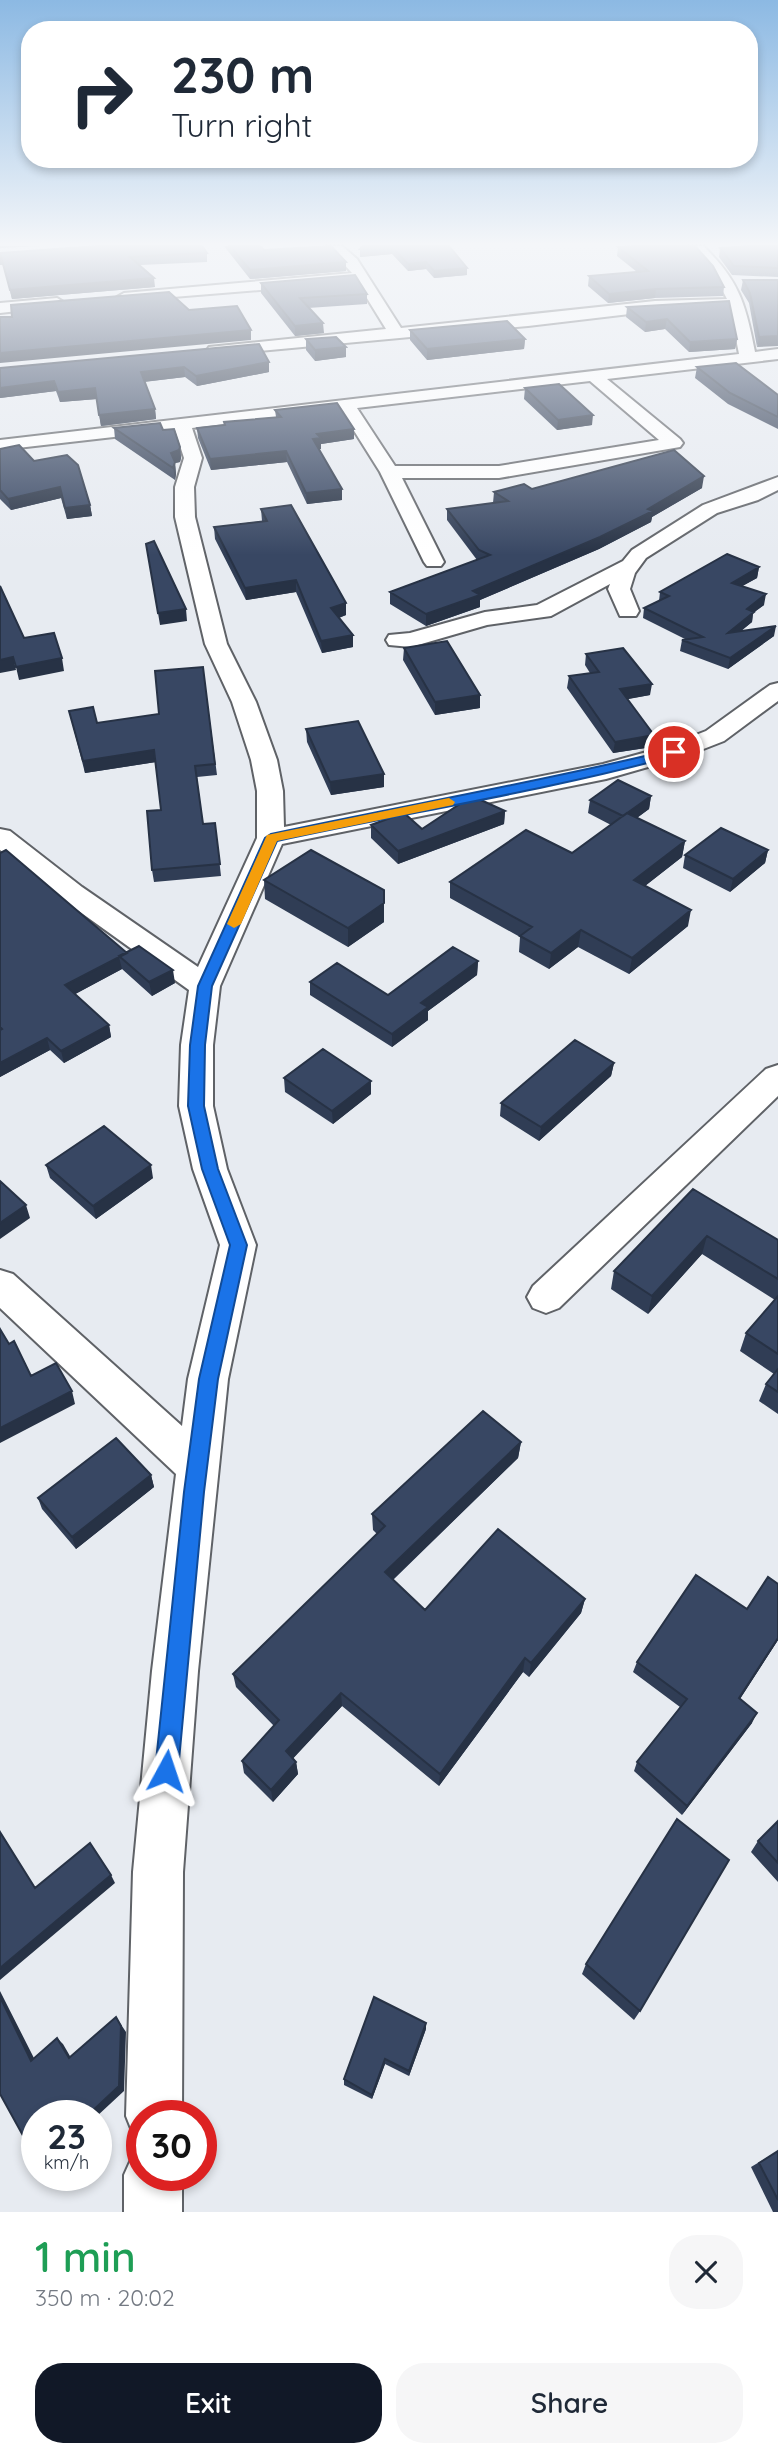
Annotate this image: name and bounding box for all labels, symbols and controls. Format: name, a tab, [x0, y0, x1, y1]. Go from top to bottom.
text: 230 m	[171, 44, 314, 105]
icon: right	[56, 49, 147, 140]
text: Turn right	[171, 105, 312, 145]
pin	[644, 722, 704, 782]
icon: arrive	[655, 733, 693, 771]
position arrow	[129, 1734, 203, 1808]
speed limit sign: 30	[126, 2100, 217, 2191]
text: 23	[47, 2114, 86, 2158]
text: km/h	[44, 2151, 89, 2174]
text: 1 min	[35, 2230, 136, 2283]
button: close	[669, 2235, 743, 2309]
text: 350 m · 20:02	[35, 2283, 175, 2312]
button: Exit	[35, 2363, 382, 2443]
button: Share	[396, 2363, 743, 2443]

